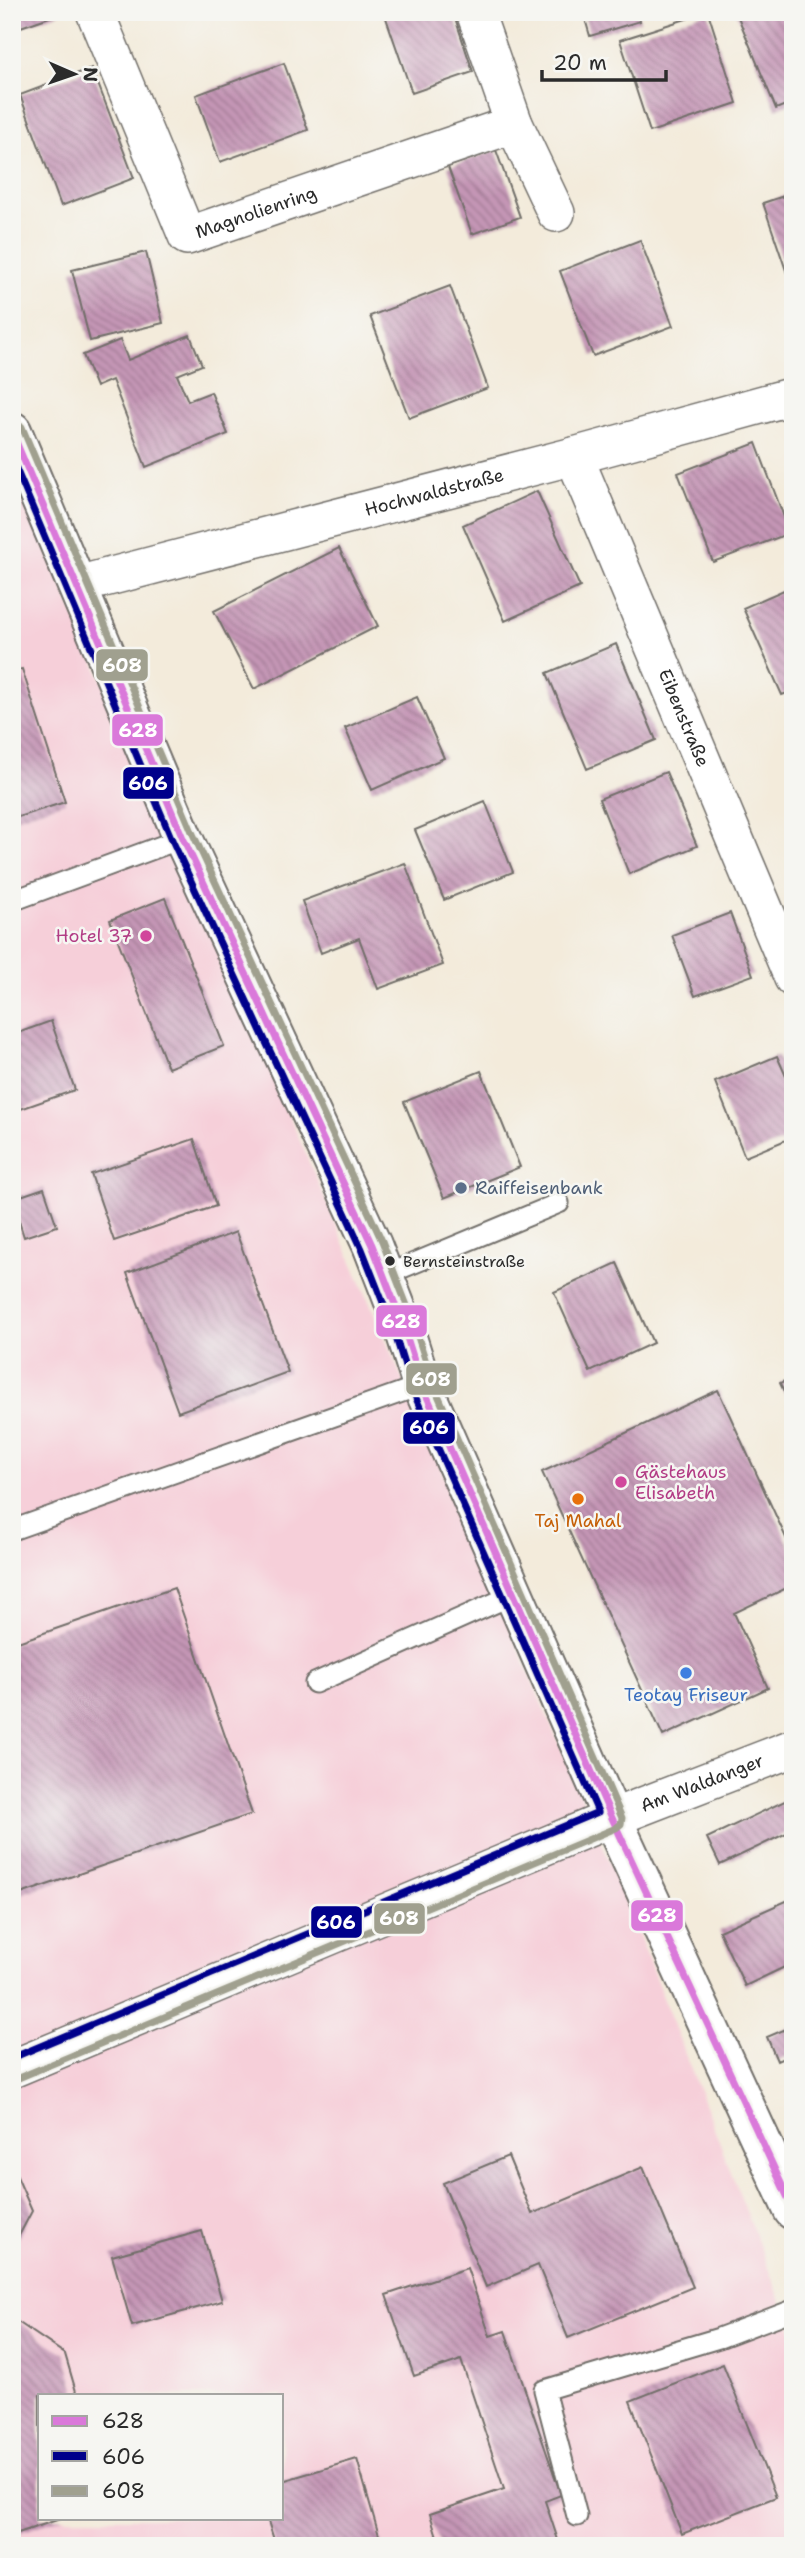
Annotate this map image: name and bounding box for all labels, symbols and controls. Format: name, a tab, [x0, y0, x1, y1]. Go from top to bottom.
north arrow	[38, 38, 108, 108]
scale bar	[542, 38, 667, 82]
text: 20 m	[553, 49, 607, 77]
text: N	[78, 67, 103, 83]
street label: Magnolienring	[192, 181, 320, 244]
street label: Hochwaldstraße	[362, 463, 506, 522]
line badge: 608	[95, 648, 149, 682]
text: 608	[102, 653, 142, 678]
street label: Eibenstraße	[653, 665, 715, 771]
line badge: 628	[111, 713, 164, 747]
text: 628	[118, 718, 158, 743]
line badge: 606	[122, 766, 175, 800]
text: 606	[128, 771, 168, 796]
place label: Hotel 37	[56, 924, 132, 948]
marker: Hotel 37	[138, 928, 154, 944]
place label: Raiffeisenbank	[475, 1176, 603, 1200]
marker: Raiffeisenbank	[453, 1180, 469, 1196]
place label: Bernsteinstraße	[403, 1251, 525, 1272]
marker: Bernsteinstraße	[383, 1254, 397, 1268]
line badge: 628	[375, 1304, 428, 1338]
text: 628	[381, 1309, 421, 1334]
line badge: 608	[405, 1362, 458, 1396]
text: 608	[411, 1367, 451, 1392]
line badge: 606	[402, 1411, 456, 1445]
text: 606	[409, 1415, 449, 1440]
place label: Gästehaus Elisabeth	[635, 1460, 727, 1505]
marker: Gästehaus Elisabeth	[613, 1474, 629, 1490]
marker: Taj Mahal	[570, 1491, 586, 1507]
place label: Taj Mahal	[535, 1509, 622, 1533]
marker: Teotay Friseur	[678, 1665, 694, 1681]
place label: Teotay Friseur	[624, 1683, 748, 1707]
street label: Am Waldanger	[637, 1748, 767, 1818]
line badge: 628	[630, 1899, 684, 1932]
line badge: 608	[373, 1902, 426, 1935]
text: 628	[637, 1903, 677, 1928]
line badge: 606	[310, 1905, 363, 1939]
text: 608	[379, 1906, 419, 1931]
text: 606	[316, 1910, 356, 1935]
legend	[38, 2394, 284, 2520]
text: 628	[102, 2407, 144, 2435]
text: 606	[102, 2443, 145, 2471]
text: 608	[102, 2477, 145, 2505]

